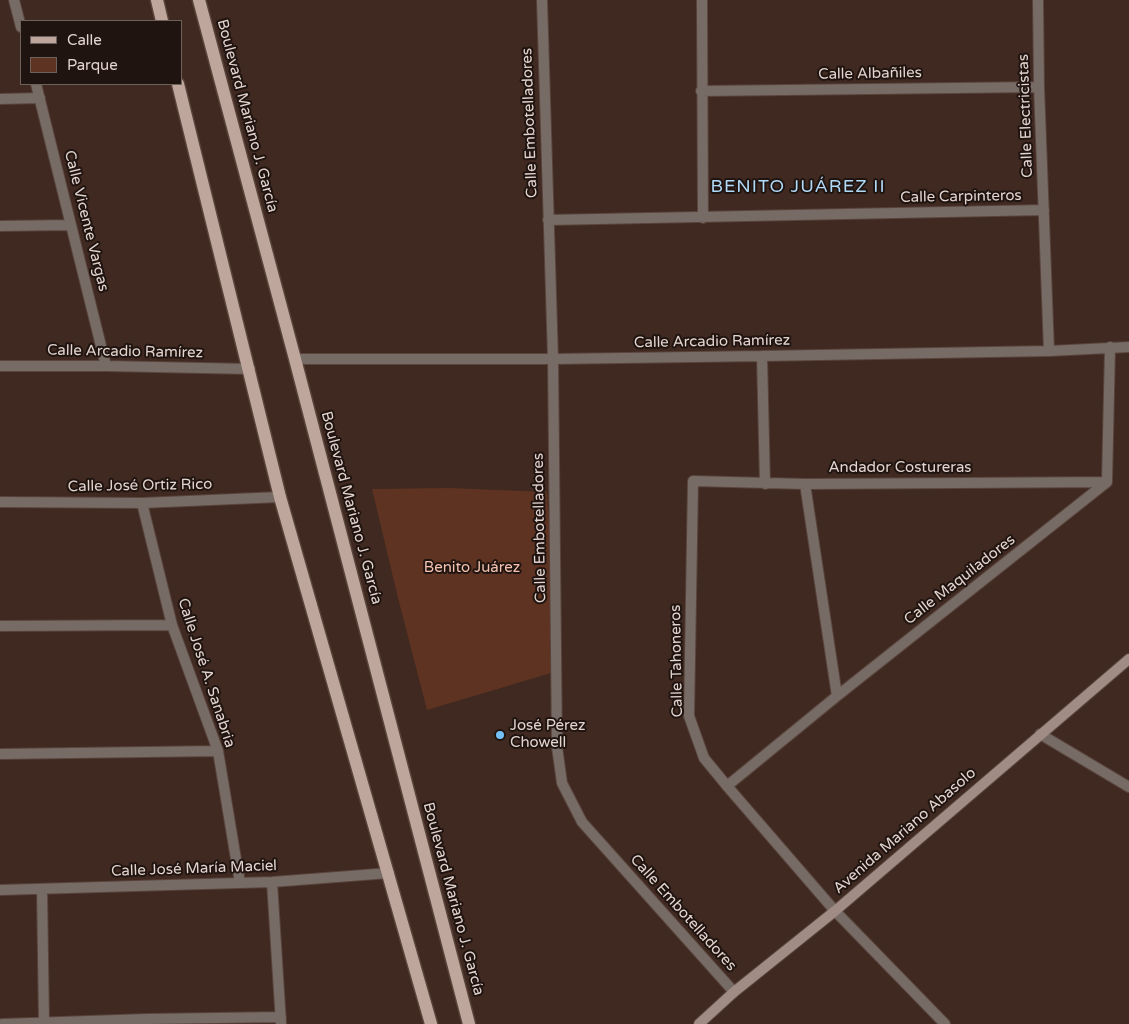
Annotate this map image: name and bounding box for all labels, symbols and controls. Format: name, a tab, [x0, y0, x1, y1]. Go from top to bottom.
street label: Boulevard Mariano J. García	[213, 17, 281, 215]
legend	[20, 20, 182, 85]
text: Calle	[67, 31, 102, 49]
street label: Calle Embotelladores	[518, 48, 542, 198]
street label: Calle Electricistas	[1015, 54, 1037, 178]
text: Parque	[67, 56, 118, 74]
street label: Calle Albañiles	[818, 64, 922, 84]
street label: Calle Vicente Vargas	[60, 149, 112, 293]
district label: BENITO JUÁREZ II	[708, 176, 888, 198]
street label: Calle Carpinteros	[900, 187, 1022, 207]
street label: Calle Arcadio Ramírez	[634, 332, 790, 352]
street label: Calle Arcadio Ramírez	[47, 342, 203, 362]
street label: Boulevard Mariano J. García	[317, 409, 385, 607]
street label: Calle Embotelladores	[530, 453, 550, 603]
street label: Andador Costureras	[828, 459, 972, 477]
street label: Calle José Ortiz Rico	[68, 476, 212, 496]
street label: Calle Maquiladores	[901, 531, 1019, 629]
park label: Benito Juárez	[424, 559, 520, 577]
street label: Calle José A. Sanabria	[173, 596, 239, 750]
street label: Calle Tahoneros	[667, 604, 687, 718]
place label: José Pérez Chowell	[510, 717, 586, 752]
marker: José Pérez Chowell	[494, 729, 506, 741]
street label: Avenida Mariano Abasolo	[830, 764, 980, 898]
street label: Boulevard Mariano J. García	[419, 800, 487, 998]
street label: Calle Embotelladores	[626, 851, 740, 975]
street label: Calle José María Maciel	[111, 857, 277, 881]

